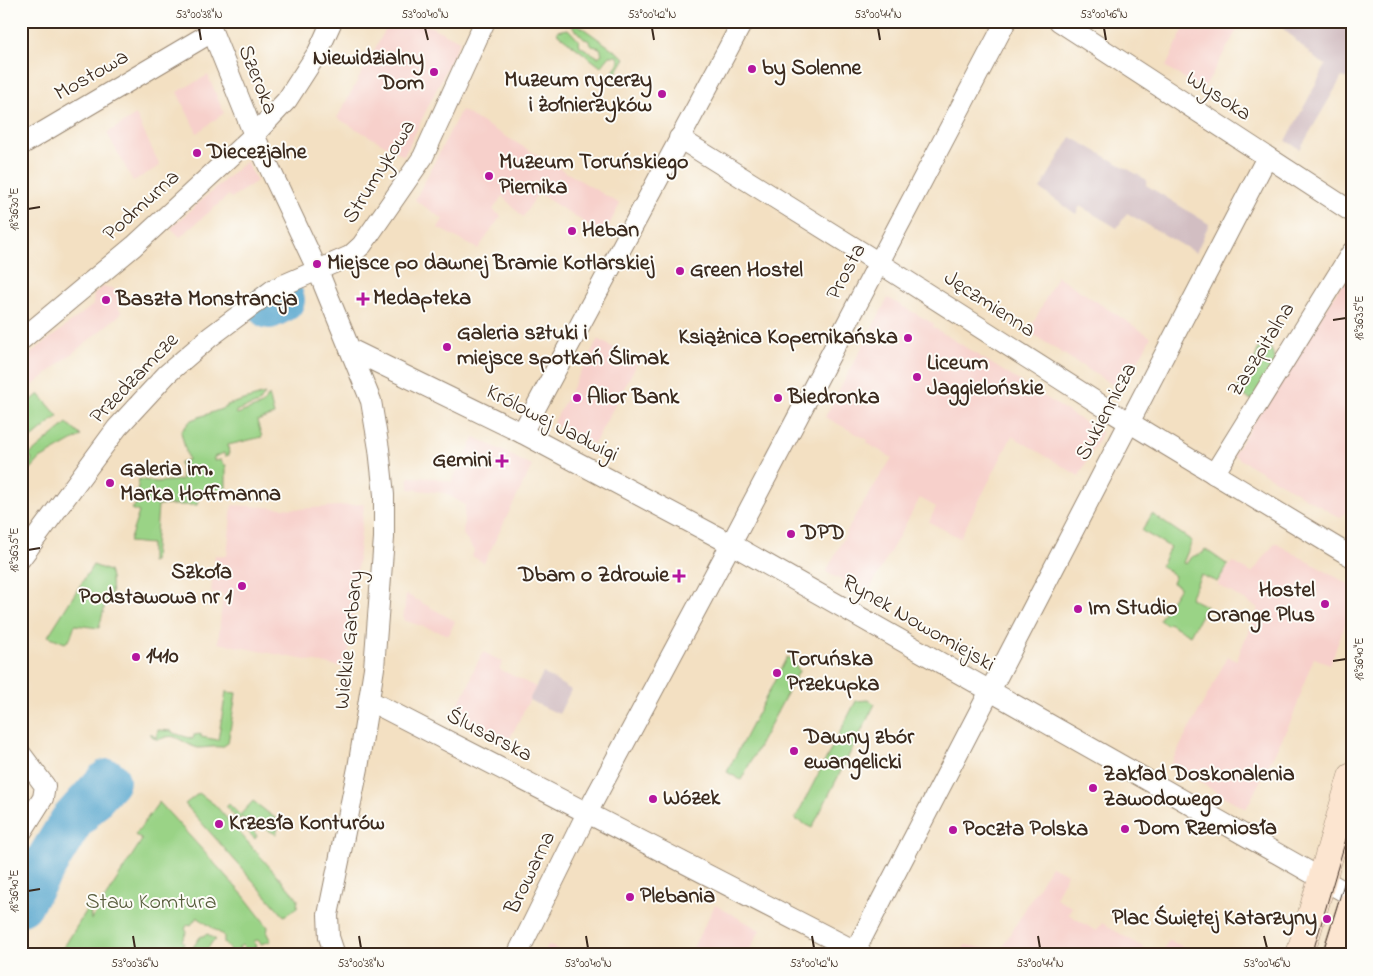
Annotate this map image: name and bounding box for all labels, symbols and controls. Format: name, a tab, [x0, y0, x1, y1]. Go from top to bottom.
text: 53°00'38"N	[175, 6, 223, 24]
text: 53°00'40"N	[401, 6, 449, 24]
text: 53°00'42"N	[628, 6, 676, 24]
text: 53°00'44"N	[854, 6, 902, 24]
text: 53°00'46"N	[1080, 6, 1128, 24]
street label: Szeroka	[229, 40, 285, 120]
street label: Mostowa	[49, 42, 135, 110]
place label: Niewidzialny Dom	[313, 43, 424, 100]
place label: by Solenne	[762, 53, 862, 86]
marker: by Solenne	[746, 63, 758, 75]
street label: Wysoka	[1178, 64, 1257, 131]
place label: Muzeum rycerzy i żołnierzyków	[504, 65, 652, 123]
marker: Niewidzialny Dom	[428, 66, 440, 78]
marker: Muzeum rycerzy i żołnierzyków	[656, 88, 668, 100]
street label: Strumykowa	[335, 114, 426, 231]
place label: Diecezjalne	[206, 137, 308, 169]
marker: Diecezjalne	[191, 147, 203, 159]
place label: Muzeum Toruńskiego Piernika	[499, 147, 688, 204]
street label: Podmurna	[96, 163, 188, 249]
marker: Muzeum Toruńskiego Piernika	[483, 170, 495, 182]
text: 18°36'30"E	[6, 187, 24, 231]
place label: Heban	[582, 215, 639, 247]
marker: Heban	[566, 225, 578, 237]
street label: Prosta	[819, 238, 875, 306]
place label: Miejsce po dawnej Bramie Kotlarskiej	[327, 248, 656, 280]
place label: Green Hostel	[690, 255, 803, 287]
marker: Miejsce po dawnej Bramie Kotlarskiej	[311, 258, 323, 270]
street label: Jęczmienna	[937, 263, 1041, 347]
marker: Green Hostel	[674, 265, 686, 277]
place label: Medapteka	[373, 283, 471, 315]
place label: Baszta Monstrancja	[115, 284, 298, 316]
marker: Medapteka	[357, 293, 369, 305]
marker: Baszta Monstrancja	[100, 294, 112, 306]
street label: Zaszpitalna	[1220, 296, 1304, 404]
text: 18°36'35"E	[1351, 296, 1369, 340]
place label: Galeria sztuki i miejsce spotkań Ślimak	[457, 318, 670, 375]
place label: Książnica Kopernikańska	[678, 322, 898, 354]
street label: Przedzamcze	[83, 326, 187, 432]
marker: Książnica Kopernikańska	[902, 332, 914, 344]
marker: Galeria sztuki i miejsce spotkań Ślimak	[441, 341, 453, 353]
place label: Liceum Jaggielońskie	[927, 348, 1045, 406]
street label: Sukiennicza	[1068, 357, 1146, 467]
marker: Liceum Jaggielońskie	[911, 371, 923, 383]
street label: Królowej Jadwigi	[480, 377, 624, 472]
place label: Alior Bank	[587, 382, 681, 414]
place label: Biedronka	[787, 382, 880, 414]
marker: Alior Bank	[571, 392, 583, 404]
marker: Biedronka	[772, 392, 784, 404]
place label: Gemini	[433, 445, 492, 477]
place label: Galeria im. Marka Hoffmanna	[120, 454, 281, 511]
marker: Gemini	[496, 455, 508, 467]
marker: Galeria im. Marka Hoffmanna	[104, 477, 116, 489]
place label: DPD	[800, 518, 845, 550]
text: 18°36'35"E	[6, 528, 24, 572]
marker: DPD	[785, 528, 797, 540]
place label: Szkoła Podstawowa nr 1	[79, 557, 232, 614]
place label: Dbam o Zdrowie	[517, 560, 670, 592]
street label: Rynek Nowomiejski	[835, 567, 1001, 682]
street label: Wielkie Garbary	[327, 569, 374, 711]
marker: Dbam o Zdrowie	[673, 570, 685, 582]
place label: Hostel Orange Plus	[1207, 575, 1315, 633]
marker: Szkoła Podstawowa nr 1	[236, 580, 248, 592]
place label: Im Studio	[1088, 593, 1178, 625]
marker: Hostel Orange Plus	[1319, 598, 1331, 610]
marker: Im Studio	[1072, 603, 1084, 615]
text: 18°36'40"E	[1351, 637, 1369, 681]
place label: 1410	[146, 641, 179, 673]
place label: Toruńska Przekupka	[787, 644, 879, 701]
marker: 1410	[130, 651, 142, 663]
marker: Toruńska Przekupka	[771, 667, 783, 679]
street label: Ślusarska	[440, 701, 538, 771]
place label: Dawny zbór ewangelicki	[803, 722, 915, 780]
marker: Dawny zbór ewangelicki	[788, 745, 800, 757]
place label: Zakład Doskonalenia Zawodowego	[1103, 759, 1295, 817]
marker: Zakład Doskonalenia Zawodowego	[1087, 782, 1099, 794]
place label: Wózek	[663, 783, 722, 815]
marker: Wózek	[647, 793, 659, 805]
place label: Krzesła Konturów	[229, 808, 385, 840]
place label: Dom Rzemiosła	[1134, 813, 1277, 845]
place label: Poczta Polska	[963, 814, 1088, 846]
marker: Krzesła Konturów	[213, 818, 225, 830]
marker: Dom Rzemiosła	[1119, 823, 1131, 835]
marker: Poczta Polska	[947, 824, 959, 836]
street label: Browarna	[497, 826, 565, 921]
text: 18°36'40"E	[6, 869, 24, 913]
place label: Plebania	[640, 881, 715, 913]
park label: Staw Komtura	[85, 887, 217, 919]
marker: Plebania	[624, 891, 636, 903]
place label: Plac Świętej Katarzyny	[1112, 903, 1317, 936]
marker: Plac Świętej Katarzyny	[1321, 913, 1333, 925]
text: 53°00'36"N	[111, 955, 159, 973]
text: 53°00'38"N	[337, 955, 385, 973]
text: 53°00'40"N	[564, 955, 612, 973]
text: 53°00'42"N	[790, 955, 838, 973]
text: 53°00'44"N	[1016, 955, 1064, 973]
text: 53°00'46"N	[1243, 955, 1291, 973]

